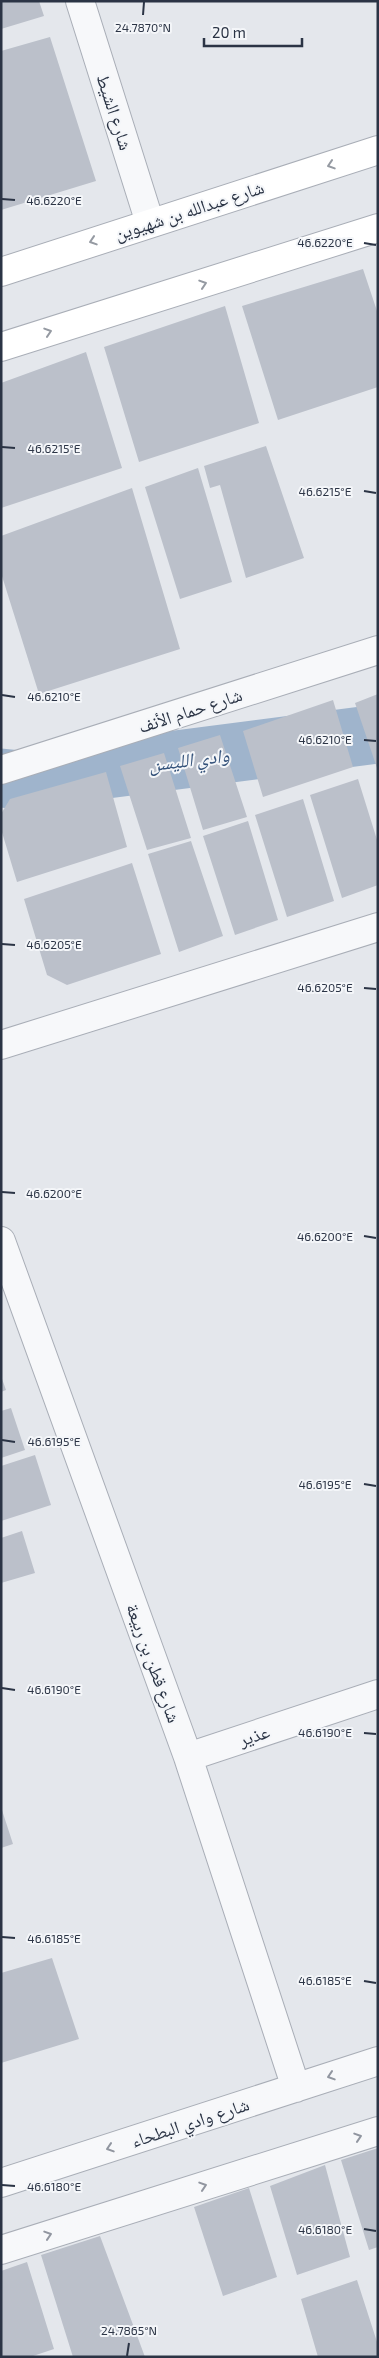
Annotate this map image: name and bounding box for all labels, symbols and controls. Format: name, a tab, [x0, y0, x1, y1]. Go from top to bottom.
scale bar	[204, 15, 302, 47]
text: 24.7870°N	[115, 20, 171, 34]
text: 20 m	[212, 23, 246, 41]
street label: شارع الشيط	[91, 71, 138, 153]
one-way arrow	[328, 159, 336, 169]
street label: شارع عبدالله بن شهيوين	[112, 176, 267, 245]
text: 46.6220°E	[26, 193, 82, 207]
text: 46.6220°E	[297, 235, 353, 249]
one-way arrow	[90, 236, 98, 246]
one-way arrow	[198, 279, 206, 289]
one-way arrow	[43, 328, 51, 338]
text: 46.6215°E	[28, 441, 81, 455]
text: 46.6215°E	[299, 484, 352, 498]
street label: شارع حمام الأنف	[135, 683, 245, 739]
text: 46.6210°E	[27, 689, 81, 703]
text: 46.6210°E	[298, 732, 352, 746]
water label: وادي الليسن	[147, 743, 231, 780]
text: 46.6205°E	[26, 937, 82, 951]
text: 46.6205°E	[297, 980, 353, 994]
text: 46.6200°E	[26, 1186, 82, 1200]
text: 46.6200°E	[297, 1229, 353, 1243]
text: 46.6195°E	[27, 1434, 81, 1448]
text: 46.6195°E	[298, 1477, 352, 1491]
street label: شارع قطن بن ربيعة	[121, 1600, 186, 1726]
text: 46.6190°E	[27, 1682, 81, 1696]
street label: عذير	[235, 1720, 272, 1751]
text: 46.6190°E	[298, 1725, 352, 1739]
text: 46.6185°E	[27, 1931, 81, 1945]
text: 46.6185°E	[298, 1973, 352, 1987]
one-way arrow	[328, 2071, 336, 2081]
street label: شارع وادي البطحاء	[128, 2093, 253, 2156]
one-way arrow	[353, 2133, 361, 2143]
one-way arrow	[106, 2142, 115, 2152]
text: 46.6180°E	[27, 2179, 81, 2193]
one-way arrow	[198, 2182, 206, 2192]
text: 46.6180°E	[298, 2222, 352, 2236]
one-way arrow	[43, 2231, 51, 2241]
text: 24.7865°N	[101, 2323, 157, 2337]

